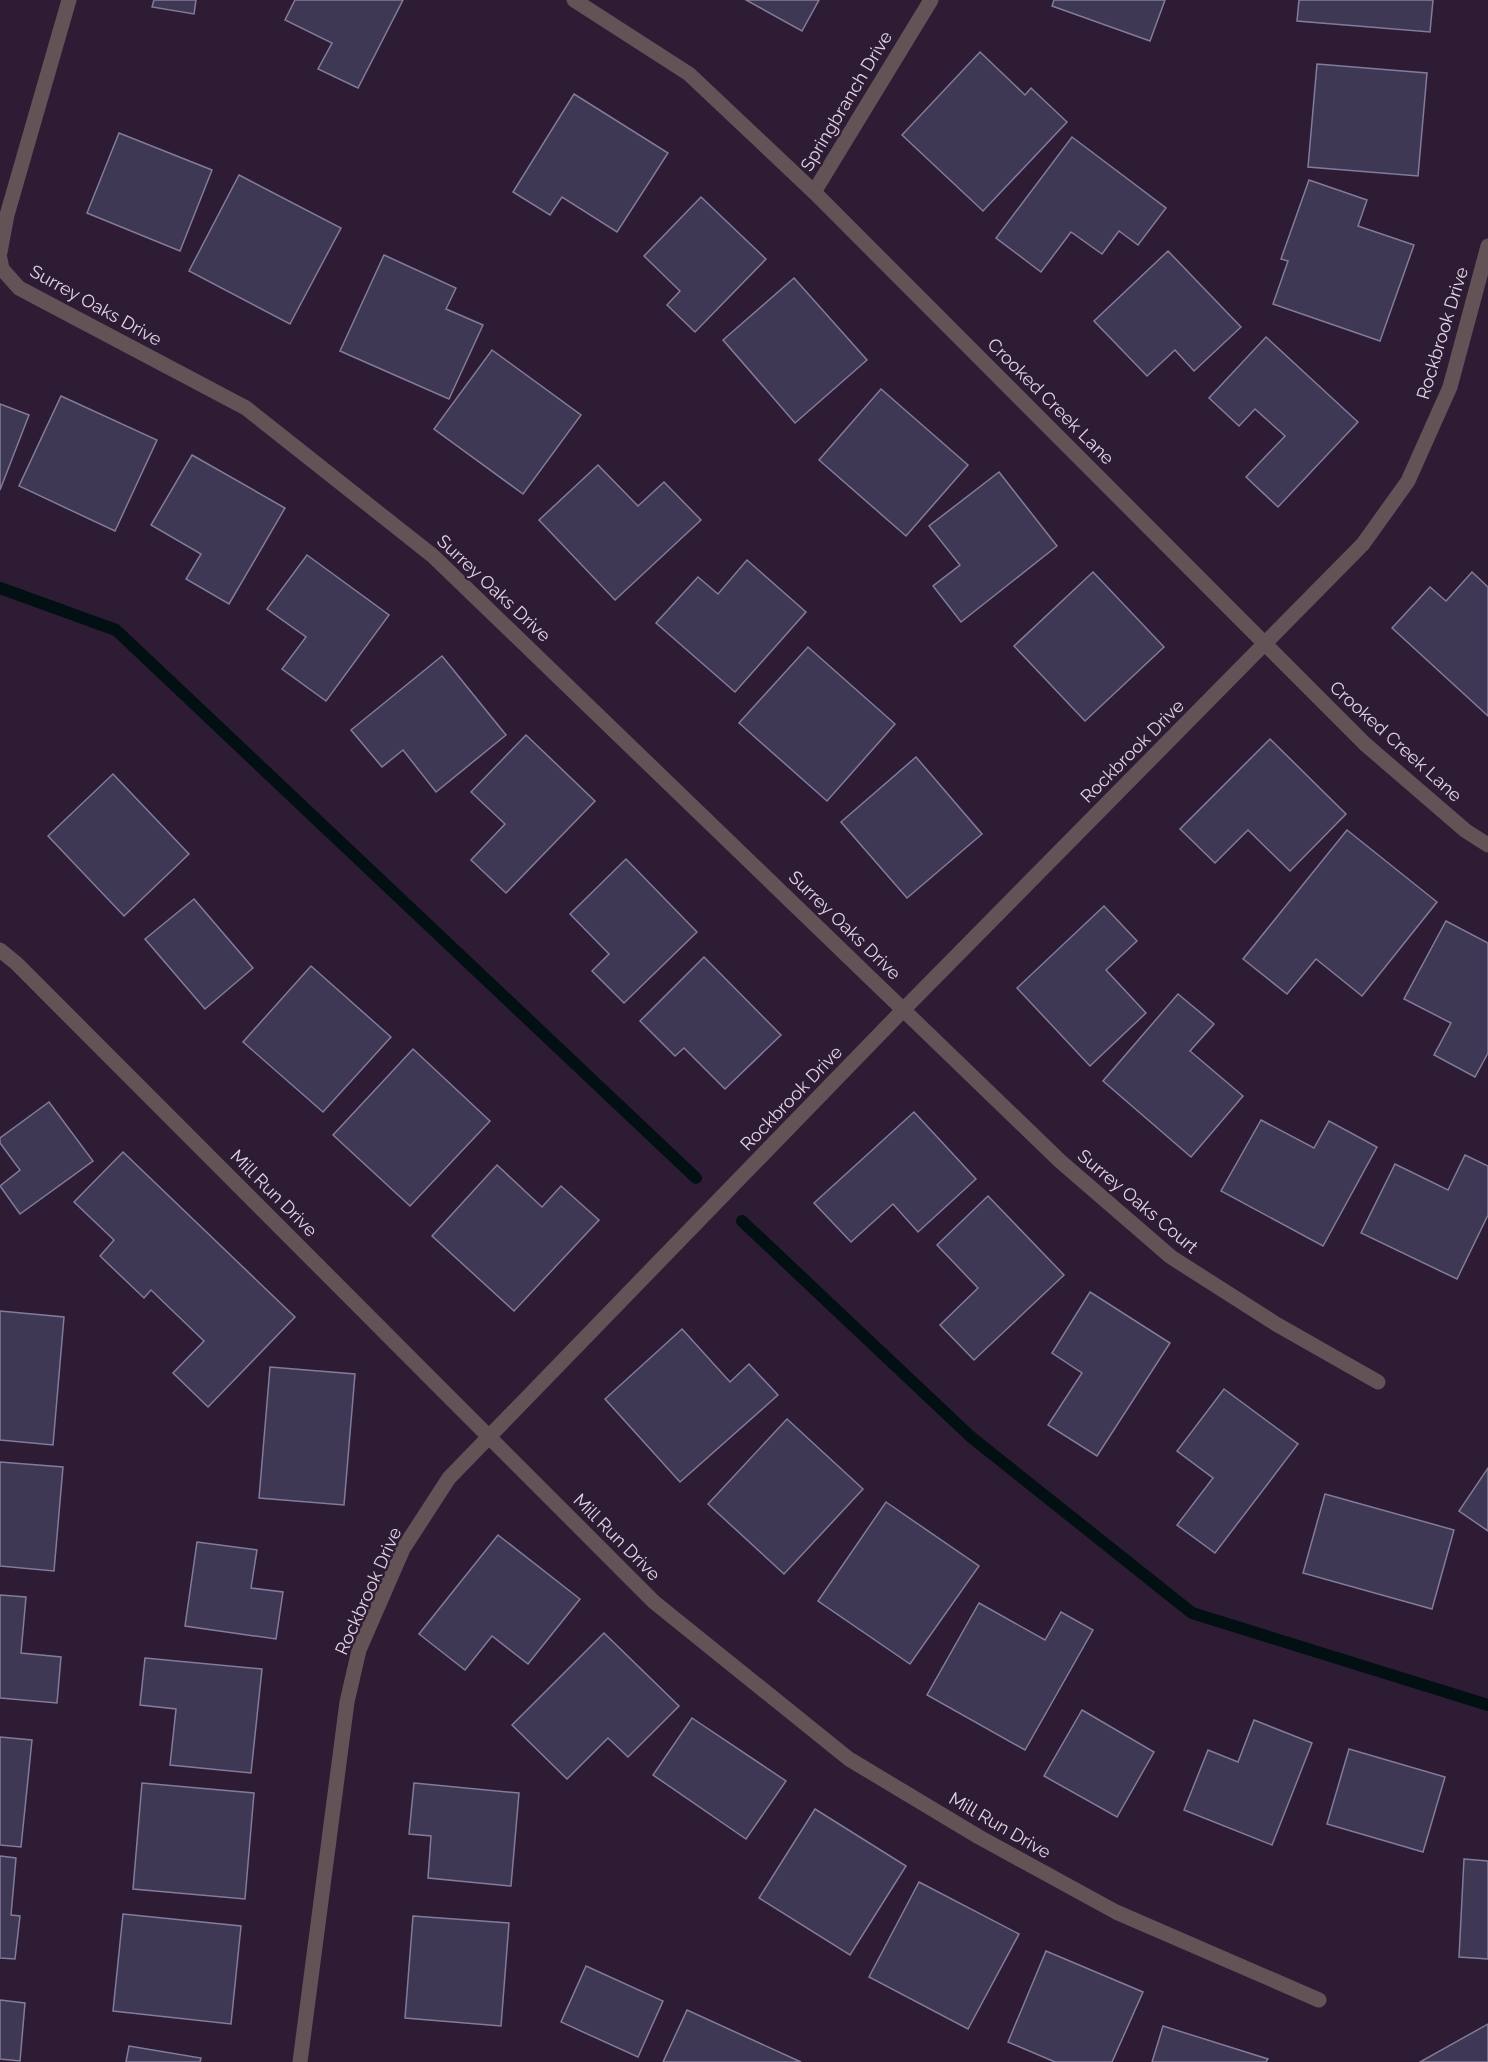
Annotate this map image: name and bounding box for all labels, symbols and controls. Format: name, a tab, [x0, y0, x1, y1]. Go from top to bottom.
street label: Springbranch Drive	[796, 27, 896, 175]
street label: Surrey Oaks Drive	[27, 260, 166, 350]
street label: Rockbrook Drive	[1412, 264, 1472, 402]
street label: Crooked Creek Lane	[983, 333, 1119, 469]
street label: Surrey Oaks Drive	[433, 530, 555, 646]
street label: Crooked Creek Lane	[1326, 676, 1467, 806]
street label: Rockbrook Drive	[1076, 695, 1188, 807]
street label: Surrey Oaks Drive	[785, 866, 906, 984]
street label: Rockbrook Drive	[736, 1041, 847, 1155]
street label: Mill Run Drive	[226, 1145, 322, 1241]
street label: Surrey Oaks Court	[1074, 1145, 1202, 1257]
street label: Mill Run Drive	[569, 1489, 665, 1585]
street label: Rockbrook Drive	[330, 1524, 406, 1658]
street label: Mill Run Drive	[945, 1787, 1055, 1863]

